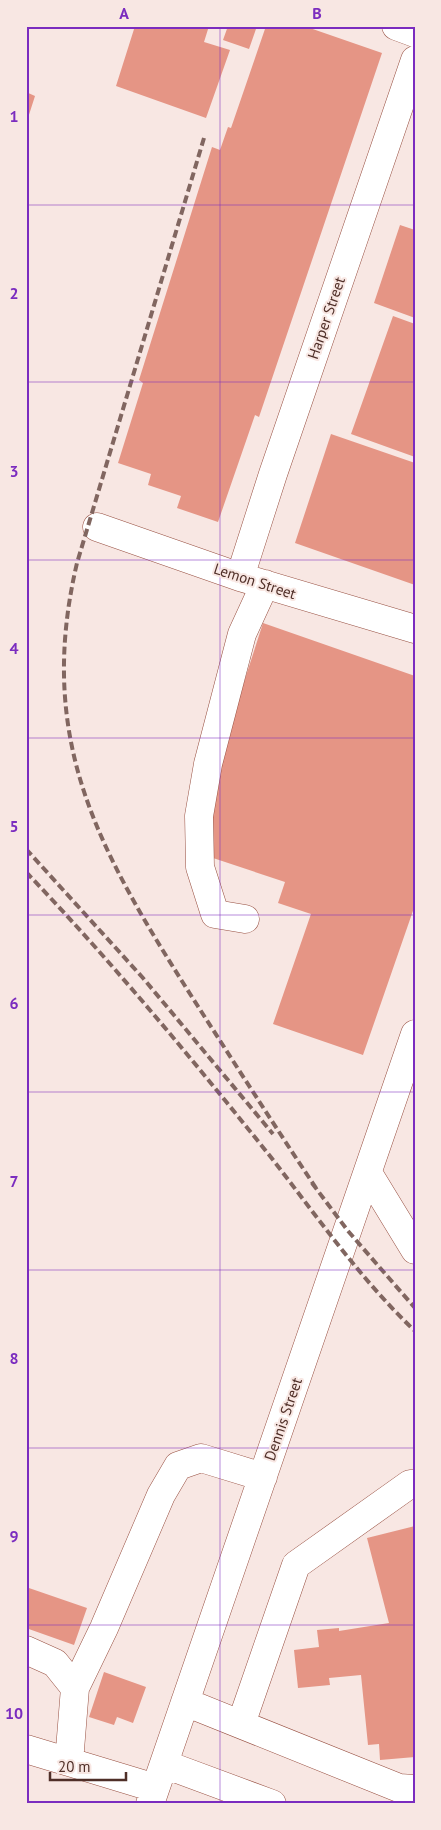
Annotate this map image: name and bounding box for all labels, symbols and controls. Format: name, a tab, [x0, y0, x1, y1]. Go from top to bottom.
text: A	[119, 3, 129, 23]
text: B	[312, 3, 322, 23]
text: 1	[9, 106, 19, 126]
street label: Harper Street	[303, 274, 349, 362]
text: 2	[9, 283, 19, 303]
text: 3	[9, 461, 19, 481]
street label: Lemon Street	[212, 559, 298, 603]
text: 4	[9, 638, 19, 658]
text: 5	[9, 816, 19, 836]
text: 6	[9, 993, 19, 1013]
text: 7	[9, 1171, 19, 1191]
text: 8	[9, 1348, 19, 1368]
street label: Dennis Street	[260, 1375, 306, 1463]
text: 9	[9, 1526, 19, 1546]
text: 10	[5, 1703, 23, 1723]
scale bar	[50, 1750, 126, 1782]
text: 20 m	[58, 1757, 91, 1776]

